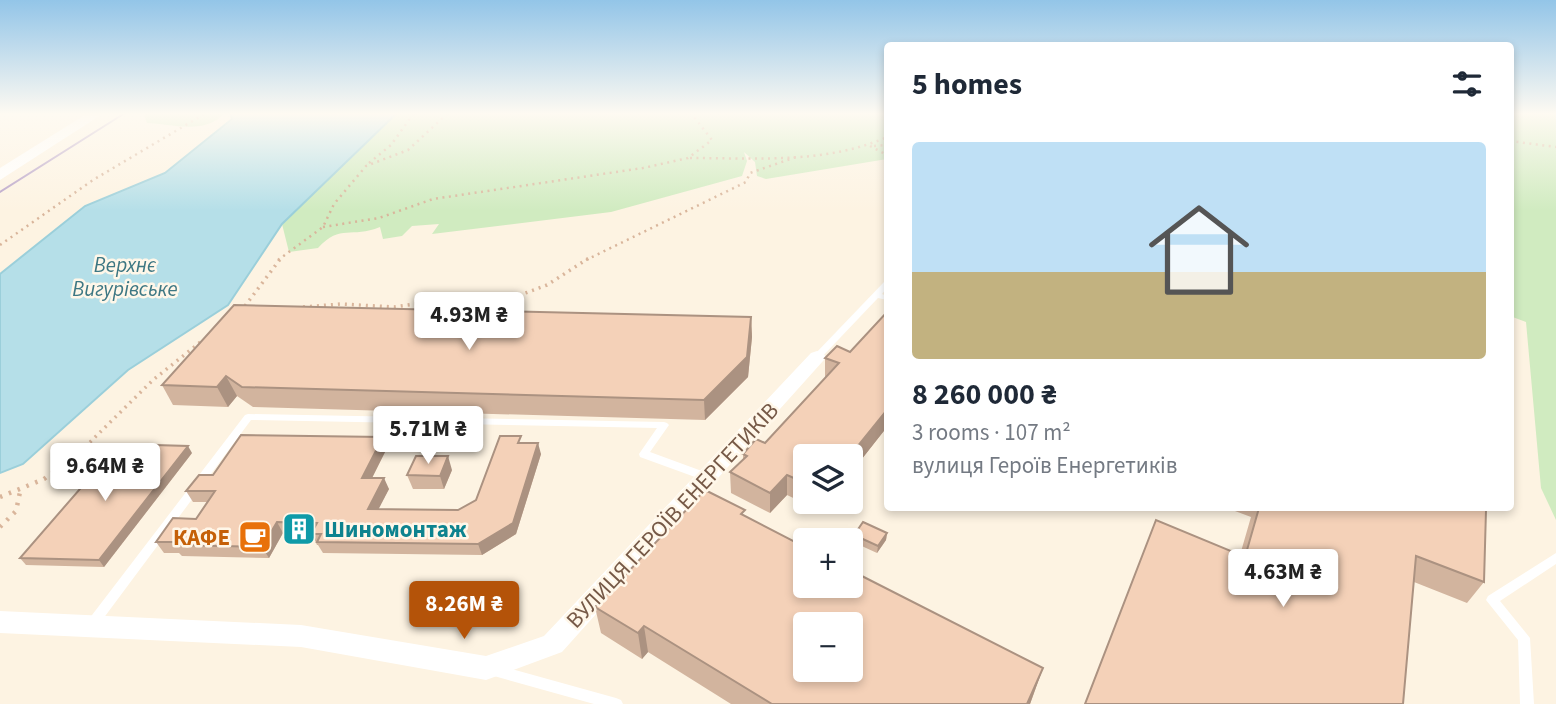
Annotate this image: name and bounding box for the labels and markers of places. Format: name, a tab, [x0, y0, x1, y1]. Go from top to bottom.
pin: 4.93M ₴	[404, 292, 534, 352]
pin: 5.71M ₴	[363, 406, 493, 466]
pin: 9.64M ₴	[40, 444, 170, 503]
building icon: Шиномонтаж	[280, 510, 318, 548]
place label: Шиномонтаж	[324, 513, 467, 546]
cafe icon: КАФЕ	[236, 518, 274, 556]
place label: КАФЕ	[173, 521, 230, 554]
pin: 4.63M ₴	[1218, 550, 1348, 609]
pin: 8.26M ₴	[399, 582, 529, 641]

